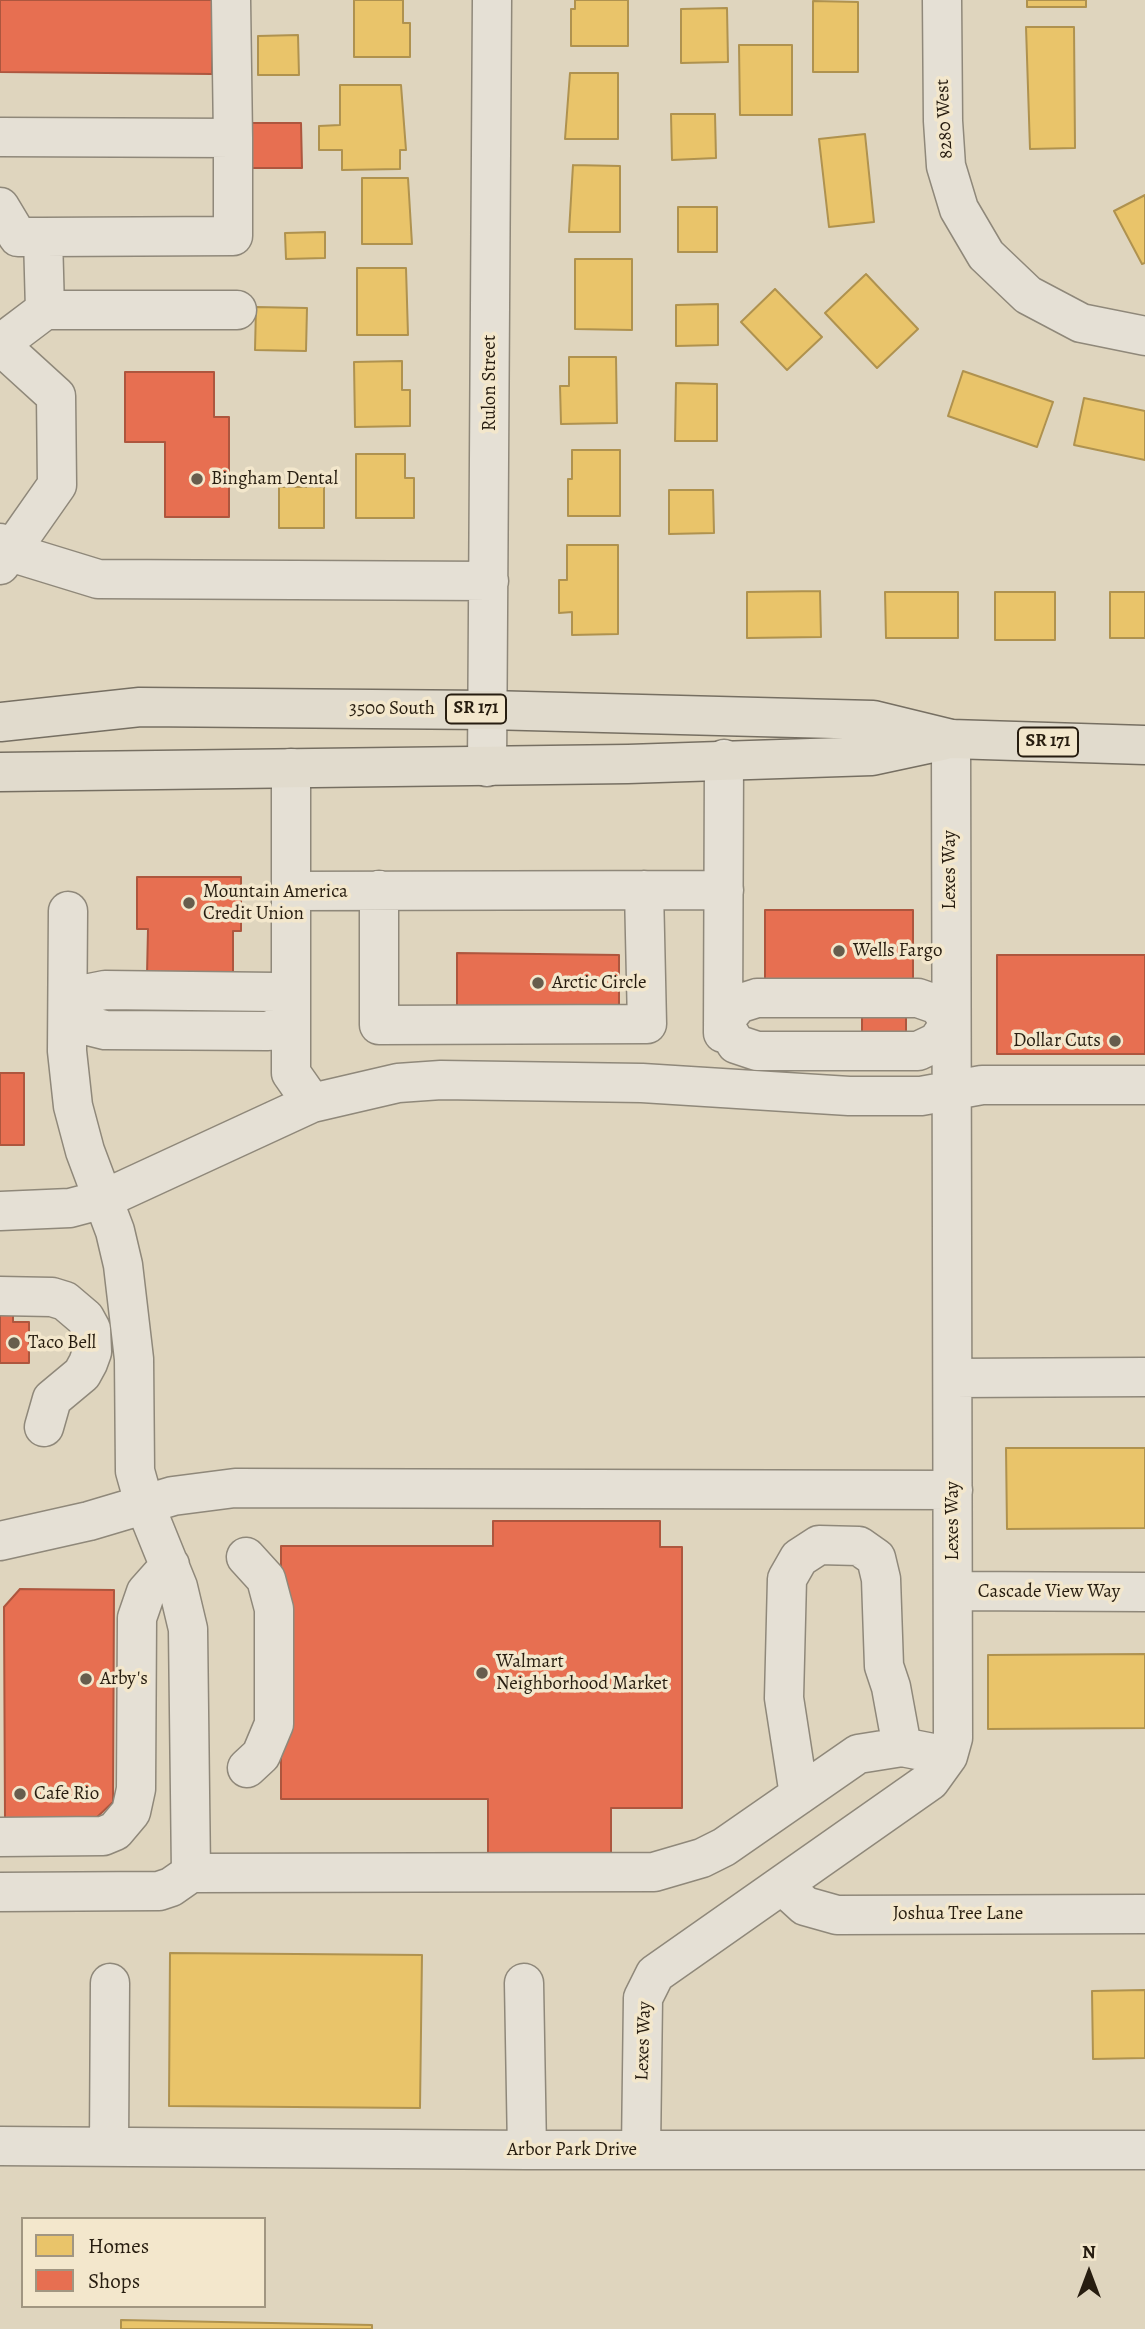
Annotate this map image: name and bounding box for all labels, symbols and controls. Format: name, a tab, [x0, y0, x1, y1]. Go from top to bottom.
street label: 8280 West	[932, 78, 958, 160]
street label: Rulon Street	[479, 335, 501, 431]
place label: Bingham Dental	[211, 468, 338, 490]
marker: Bingham Dental	[189, 471, 205, 487]
road number: SR 171	[446, 694, 506, 724]
street label: 3500 South	[349, 698, 435, 720]
road number: SR 171	[1018, 728, 1078, 756]
street label: Lexes Way	[939, 830, 961, 910]
place label: Mountain America Credit Union	[203, 881, 348, 925]
marker: Mountain America Credit Union	[181, 895, 197, 911]
place label: Wells Fargo	[853, 940, 942, 962]
marker: Wells Fargo	[831, 943, 847, 959]
place label: Arctic Circle	[552, 972, 646, 994]
marker: Arctic Circle	[530, 975, 546, 991]
place label: Dollar Cuts	[1013, 1030, 1101, 1052]
marker: Dollar Cuts	[1107, 1033, 1123, 1049]
place label: Taco Bell	[28, 1332, 96, 1354]
marker: Taco Bell	[6, 1335, 22, 1351]
street label: Lexes Way	[942, 1481, 964, 1561]
street label: Cascade View Way	[978, 1581, 1120, 1603]
place label: Walmart Neighborhood Market	[496, 1651, 668, 1695]
marker: Walmart Neighborhood Market	[474, 1665, 490, 1681]
place label: Arby's	[100, 1668, 148, 1690]
marker: Arby's	[78, 1671, 94, 1687]
place label: Cafe Rio	[34, 1783, 99, 1805]
marker: Cafe Rio	[12, 1786, 28, 1802]
street label: Joshua Tree Lane	[893, 1903, 1023, 1925]
street label: Lexes Way	[631, 2001, 657, 2081]
street label: Arbor Park Drive	[507, 2139, 637, 2161]
legend	[21, 2217, 266, 2308]
text: Homes	[88, 2232, 149, 2260]
north arrow	[1054, 2238, 1124, 2308]
text: N	[1082, 2239, 1096, 2265]
text: Shops	[88, 2267, 140, 2295]

